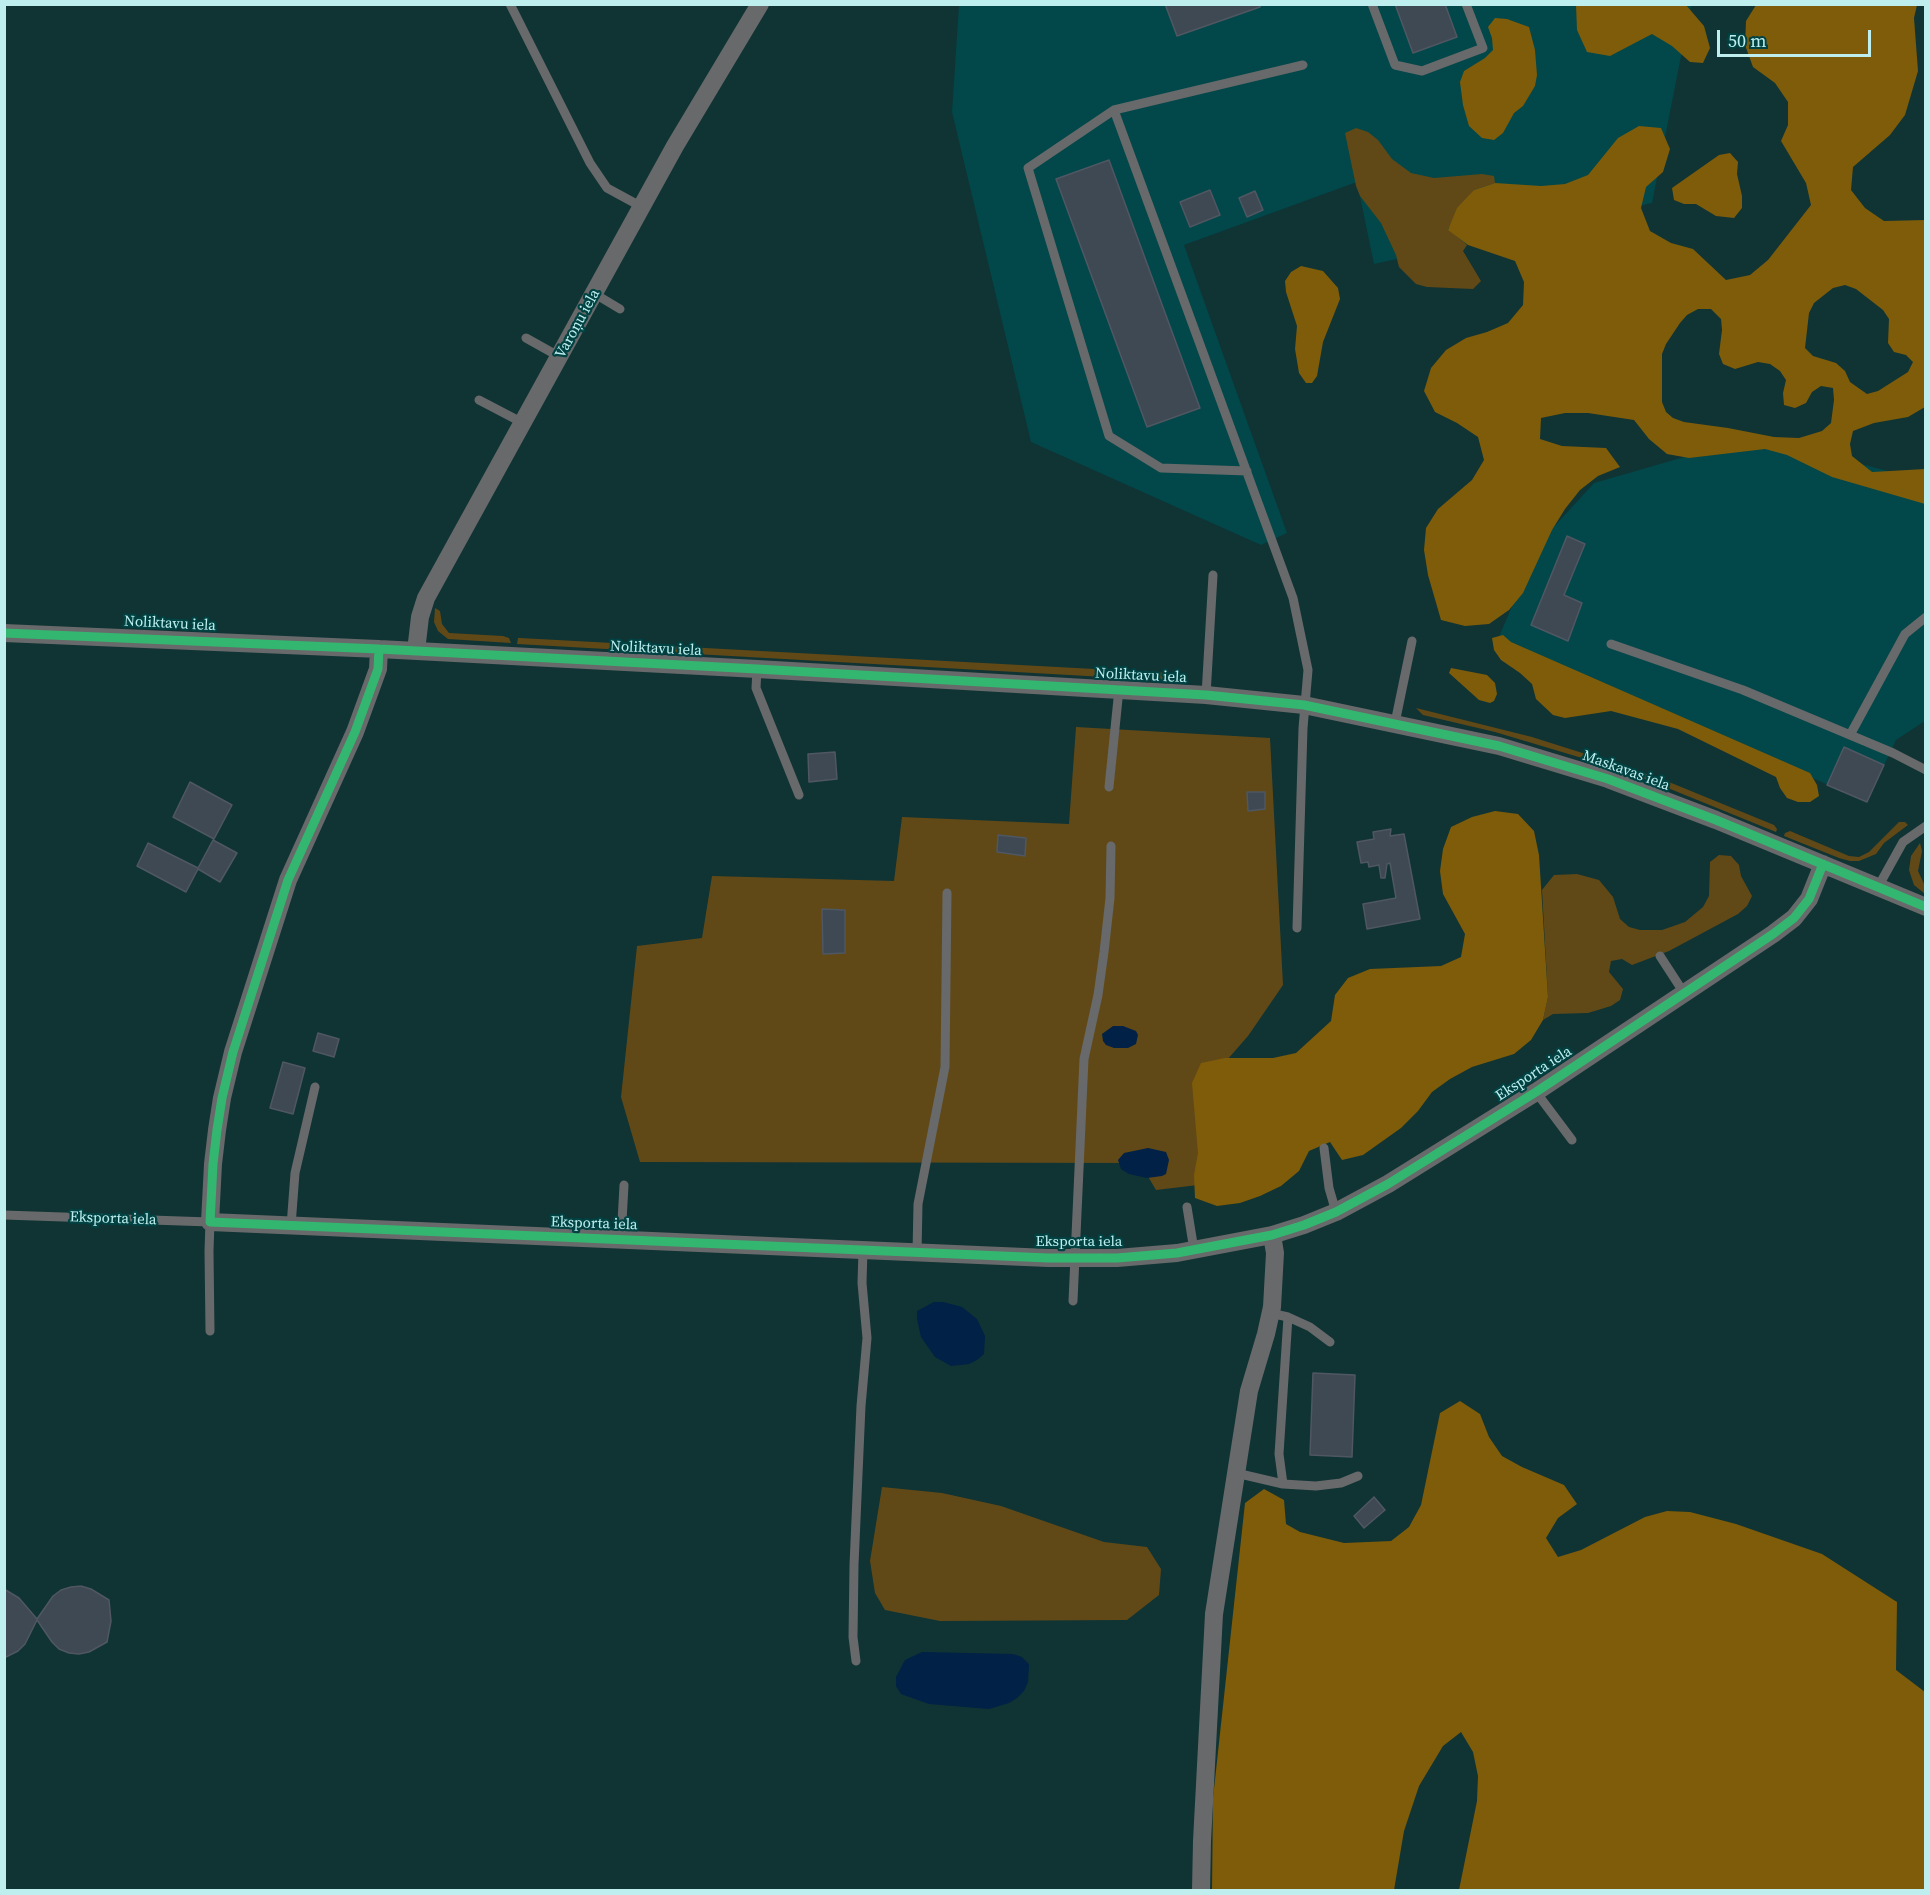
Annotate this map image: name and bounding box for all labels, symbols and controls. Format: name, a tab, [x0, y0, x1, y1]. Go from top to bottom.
scale bar	[1720, 18, 1874, 56]
text: 50 m	[1728, 28, 1766, 53]
street label: Varoņu iela	[552, 286, 604, 362]
street label: Noliktavu iela	[124, 613, 216, 635]
street label: Noliktavu iela	[610, 638, 702, 660]
street label: Noliktavu iela	[1095, 665, 1187, 687]
street label: Maskavas iela	[1580, 747, 1672, 795]
street label: Eksporta iela	[1493, 1043, 1575, 1105]
street label: Eksporta iela	[69, 1208, 157, 1230]
street label: Eksporta iela	[550, 1213, 638, 1235]
street label: Eksporta iela	[1036, 1233, 1122, 1251]

